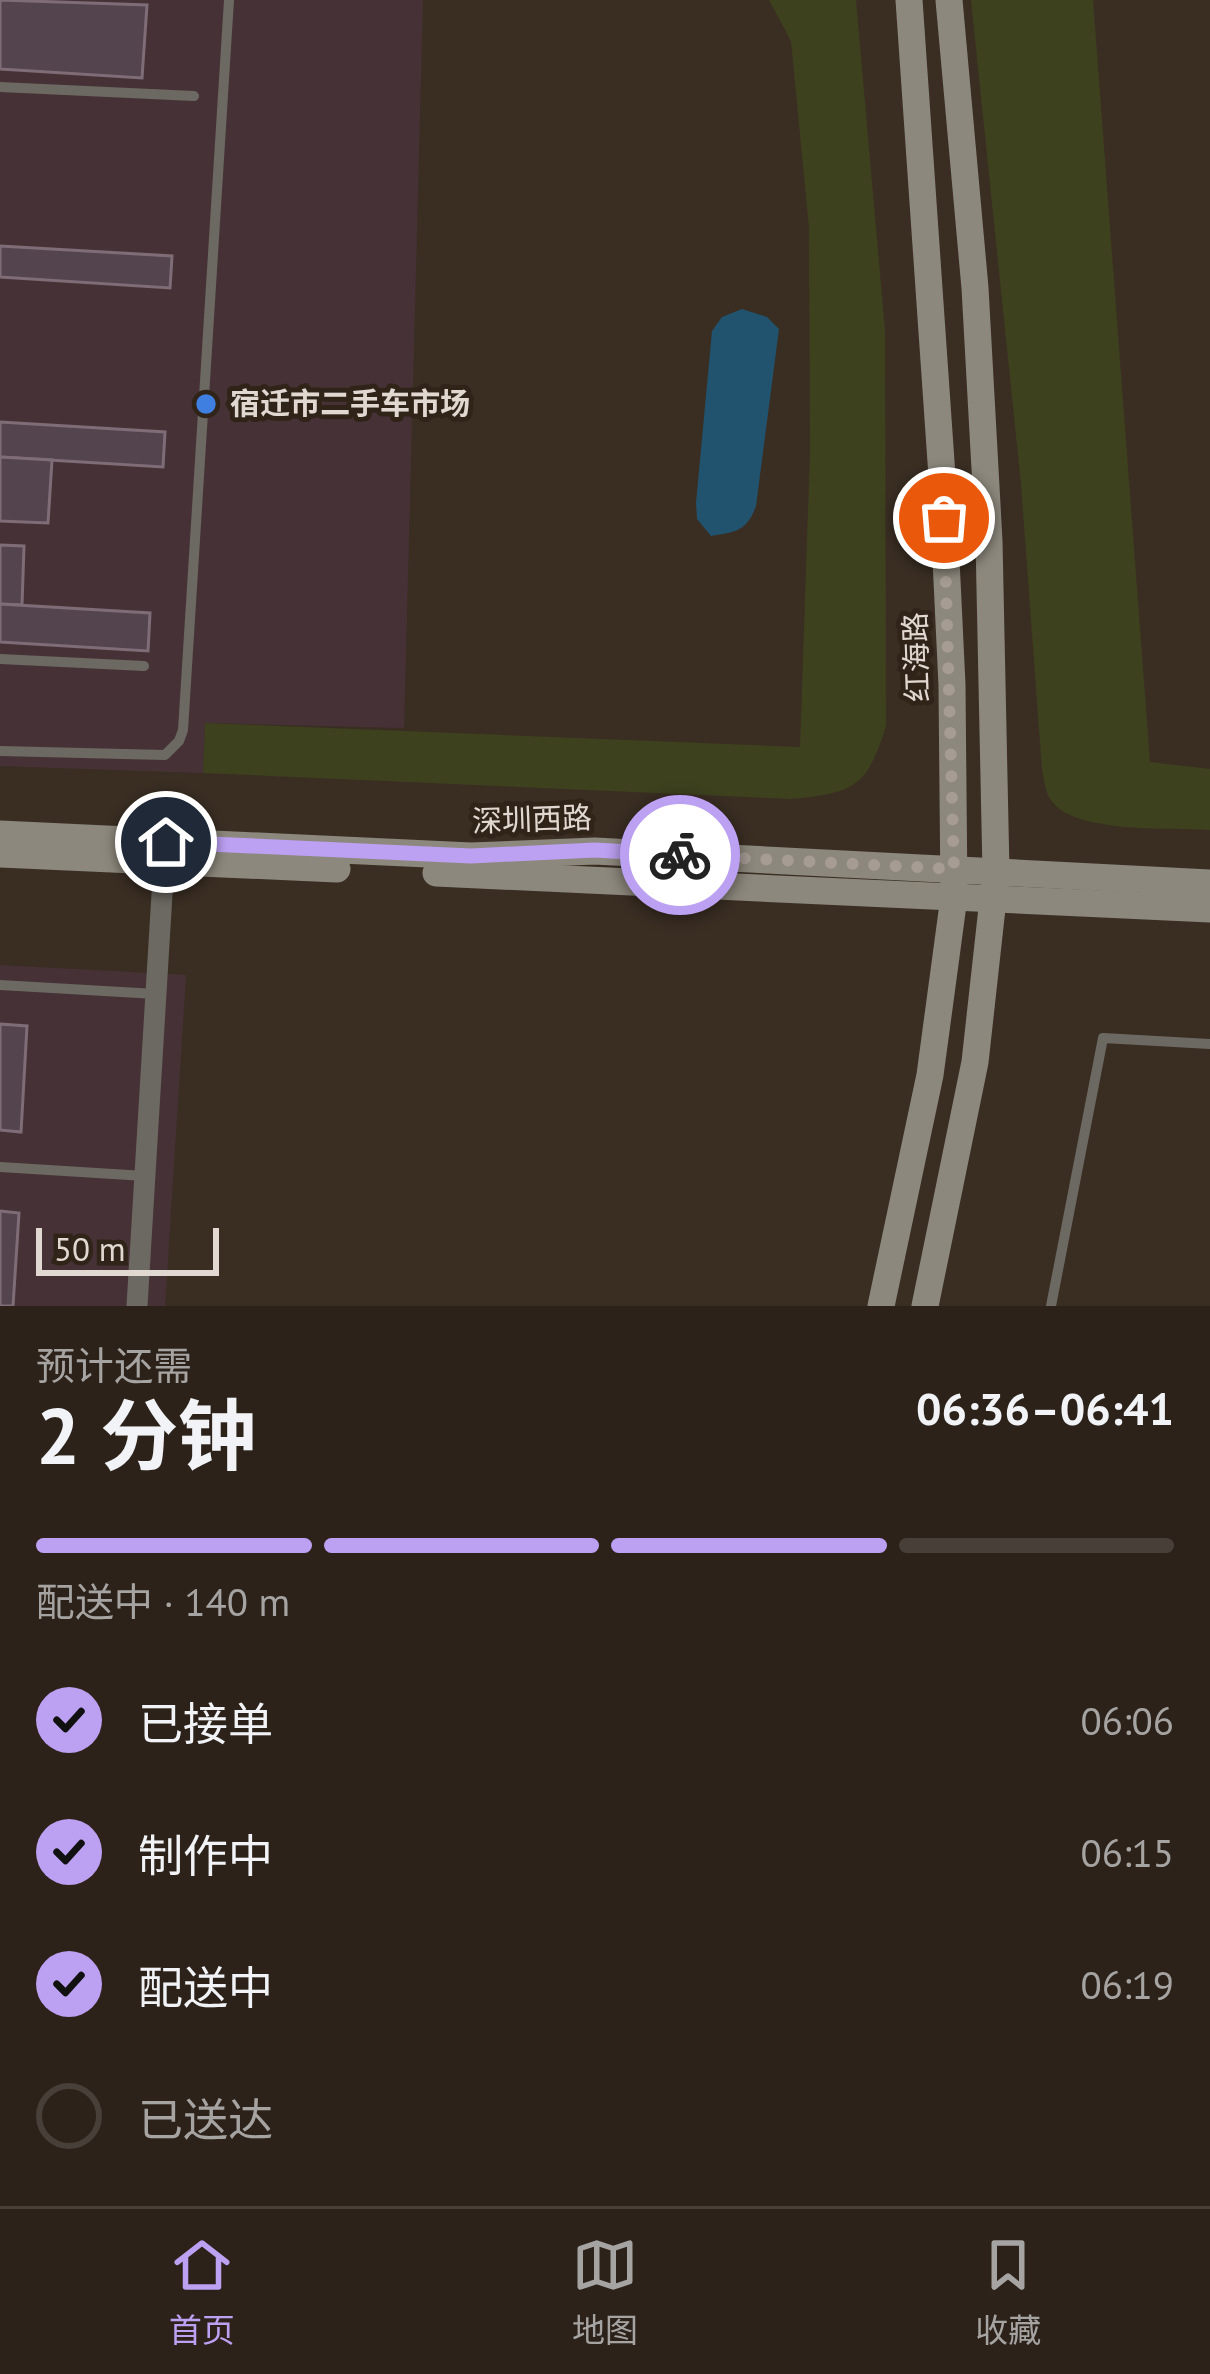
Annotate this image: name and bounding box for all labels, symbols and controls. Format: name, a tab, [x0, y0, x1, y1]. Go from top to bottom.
place label: 宿迁市二手车市场	[230, 383, 470, 422]
marker: 宿迁市二手车市场	[193, 391, 219, 417]
pin	[893, 467, 995, 569]
icon: bag	[911, 485, 977, 551]
street label: 红海路	[894, 611, 937, 703]
pin	[115, 791, 217, 893]
courier	[620, 795, 740, 915]
street label: 深圳西路	[471, 797, 593, 840]
icon: home	[133, 809, 199, 875]
icon: bike	[647, 822, 713, 888]
scale bar	[36, 1222, 219, 1275]
text: 50 m	[54, 1227, 126, 1270]
text: 预计还需	[36, 1340, 192, 1391]
text: 06:36–06:41	[916, 1379, 1174, 1437]
text: 2 分钟	[36, 1385, 256, 1486]
text: 配送中 · 140 m	[36, 1576, 290, 1627]
icon: check	[36, 1687, 102, 1753]
text: 已接单	[138, 1694, 273, 1752]
text: 06:06	[1080, 1695, 1174, 1746]
icon: check	[36, 1819, 102, 1885]
text: 制作中	[138, 1826, 273, 1884]
text: 06:15	[1080, 1827, 1174, 1878]
icon: check	[36, 1951, 102, 2017]
text: 配送中	[138, 1958, 273, 2016]
text: 06:19	[1080, 1959, 1174, 2010]
text: 已送达	[138, 2090, 273, 2148]
tab: 首页	[169, 2232, 235, 2352]
tab: 地图	[572, 2232, 638, 2352]
tab: 收藏	[975, 2232, 1041, 2352]

